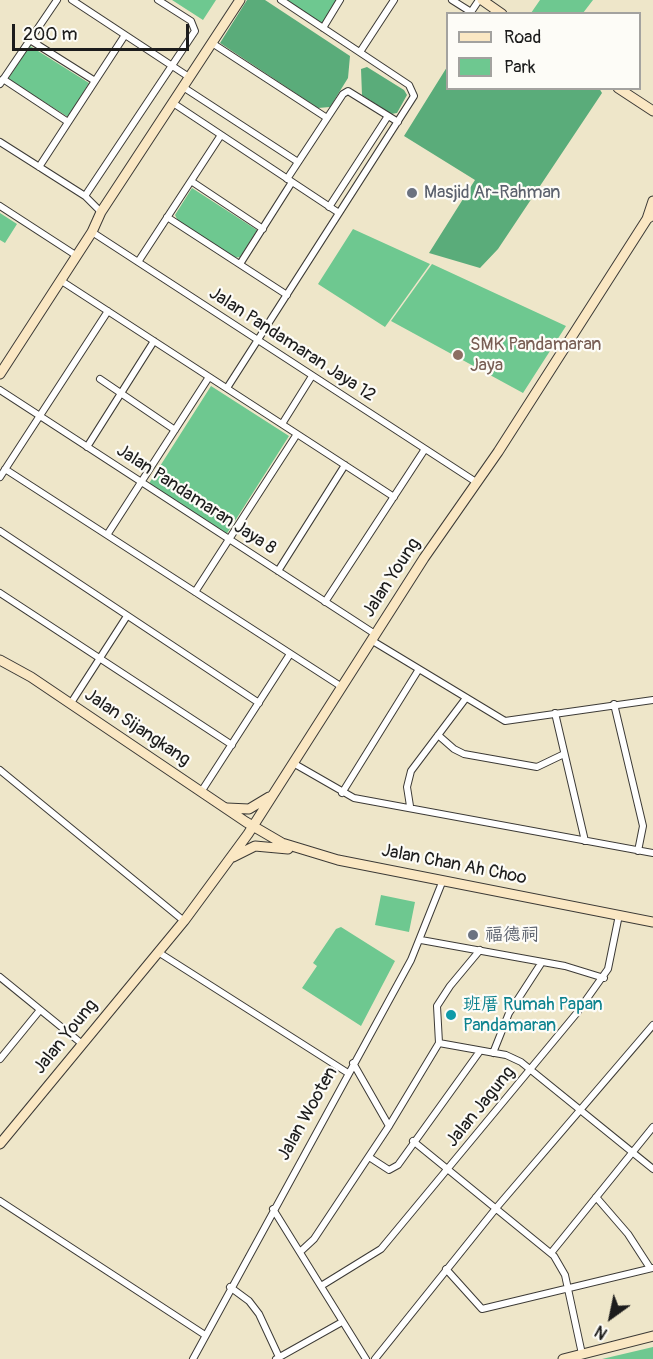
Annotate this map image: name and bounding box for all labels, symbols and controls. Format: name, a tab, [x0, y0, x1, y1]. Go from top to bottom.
scale bar	[15, 12, 192, 50]
legend	[446, 12, 641, 90]
text: 200 m	[23, 23, 78, 46]
text: Road	[504, 26, 541, 49]
text: Park	[504, 56, 536, 79]
place label: Masjid Ar-Rahman	[424, 182, 560, 204]
marker: Masjid Ar-Rahman	[405, 186, 419, 200]
street label: Jalan Pandamaran Jaya 12	[205, 283, 379, 407]
place label: SMK Pandamaran Jaya	[470, 334, 601, 376]
marker: SMK Pandamaran Jaya	[451, 348, 465, 362]
street label: Jalan Pandamaran Jaya 8	[112, 440, 280, 560]
street label: Jalan Young	[358, 534, 426, 622]
street label: Jalan Sijangkang	[80, 685, 194, 771]
street label: Jalan Chan Ah Choo	[380, 840, 528, 890]
place label: 福德祠	[485, 924, 539, 946]
marker: 福德祠	[466, 928, 480, 942]
place label: 班厝 Rumah Papan Pandamaran	[463, 994, 603, 1036]
street label: Jalan Young	[29, 995, 103, 1079]
marker: 班厝 Rumah Papan Pandamaran	[444, 1008, 458, 1022]
street label: Jalan Jagung	[442, 1062, 520, 1152]
street label: Jalan Wooten	[273, 1063, 343, 1165]
north arrow	[581, 1287, 641, 1347]
text: N	[591, 1321, 611, 1343]

